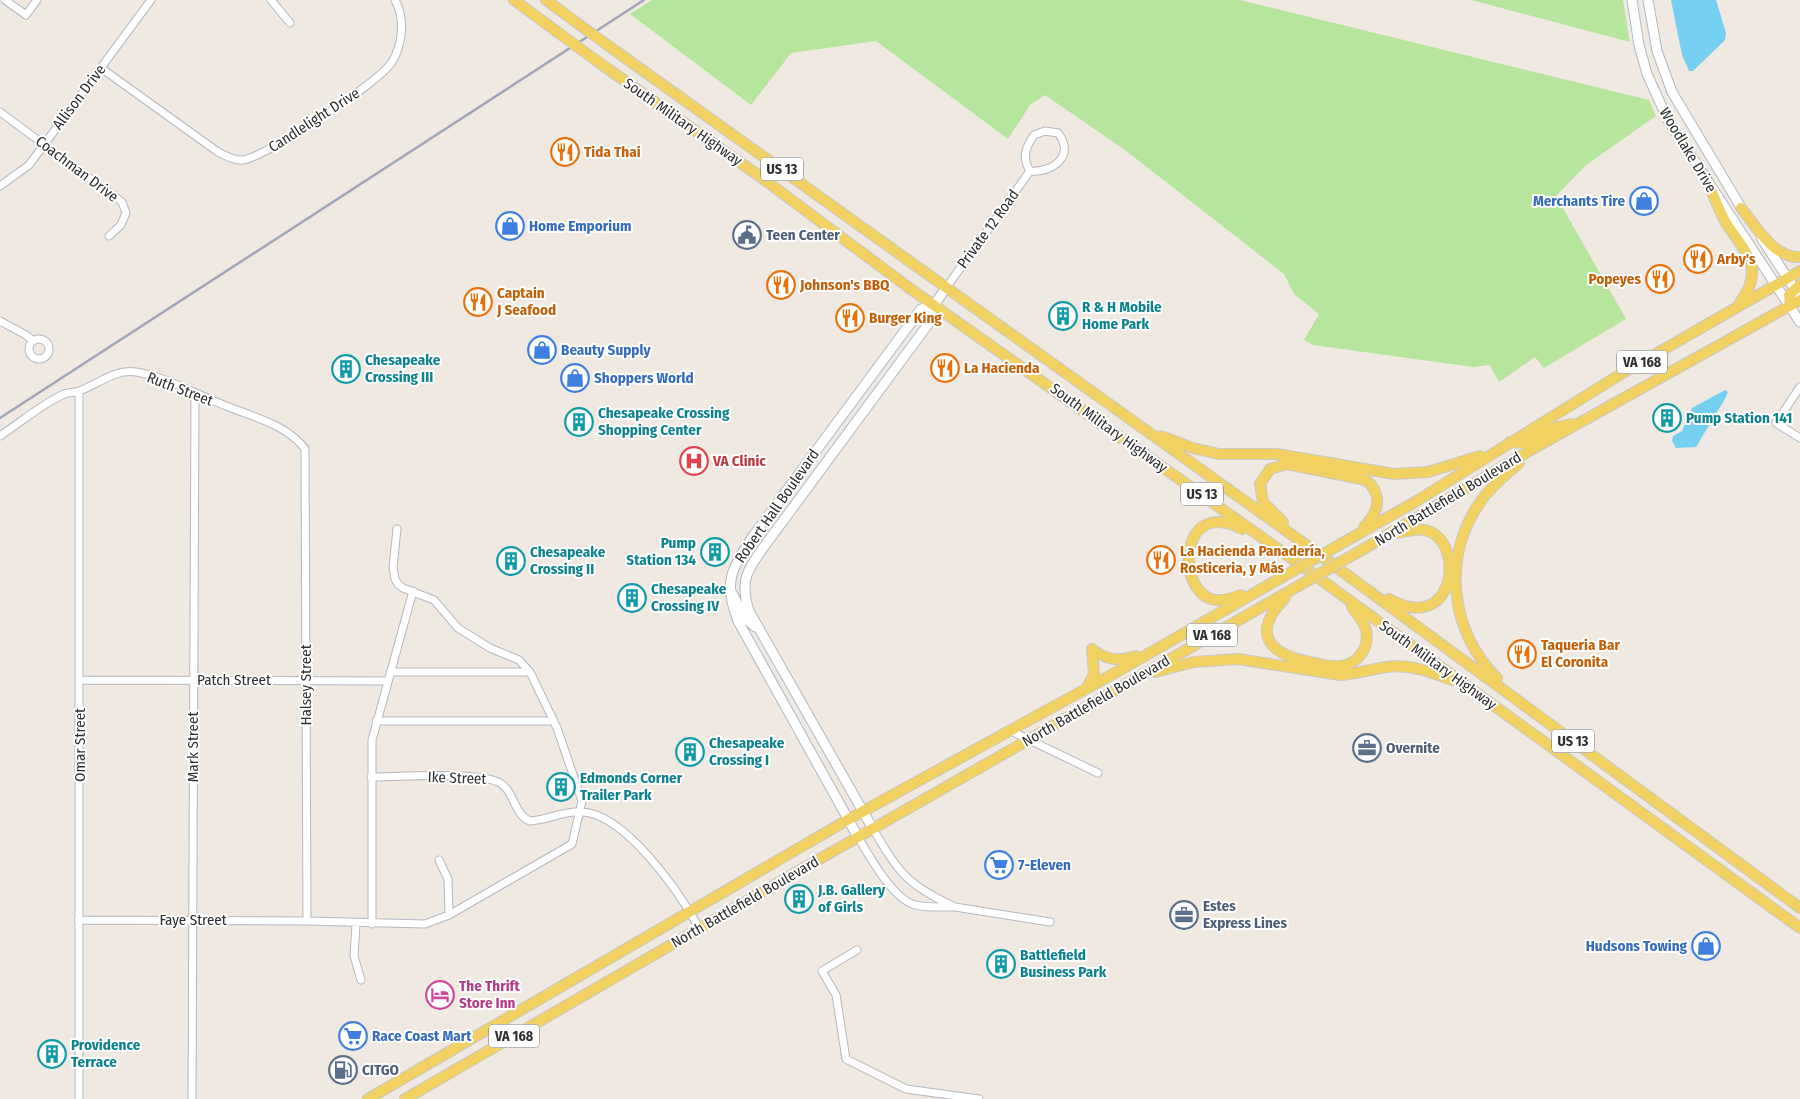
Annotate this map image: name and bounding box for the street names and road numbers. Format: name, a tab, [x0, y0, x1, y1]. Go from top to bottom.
street label: Allison Drive	[49, 61, 109, 133]
street label: South Military Highway	[620, 74, 746, 170]
street label: Candlelight Drive	[265, 84, 363, 156]
street label: Woodlake Drive	[1656, 104, 1720, 196]
street label: Coachman Drive	[32, 132, 122, 206]
road number: US 13	[761, 157, 803, 180]
street label: Private 12 Road	[953, 186, 1023, 272]
road number: VA 168	[1617, 351, 1667, 374]
street label: Ruth Street	[144, 368, 216, 410]
street label: South Military Highway	[1047, 379, 1171, 477]
street label: Robert Hall Boulevard	[731, 446, 823, 566]
street label: North Battlefield Boulevard	[1372, 448, 1524, 550]
road number: US 13	[1181, 482, 1223, 506]
street label: South Military Highway	[1376, 616, 1500, 714]
road number: VA 168	[1187, 624, 1237, 646]
street label: Halsey Street	[297, 644, 315, 726]
street label: North Battlefield Boulevard	[1019, 651, 1173, 751]
street label: Patch Street	[197, 671, 271, 689]
street label: Omar Street	[71, 708, 89, 782]
street label: Mark Street	[184, 712, 202, 782]
road number: US 13	[1552, 729, 1594, 752]
street label: Ike Street	[427, 768, 487, 788]
street label: North Battlefield Boulevard	[668, 852, 822, 952]
street label: Faye Street	[159, 911, 227, 929]
road number: VA 168	[489, 1024, 539, 1048]

